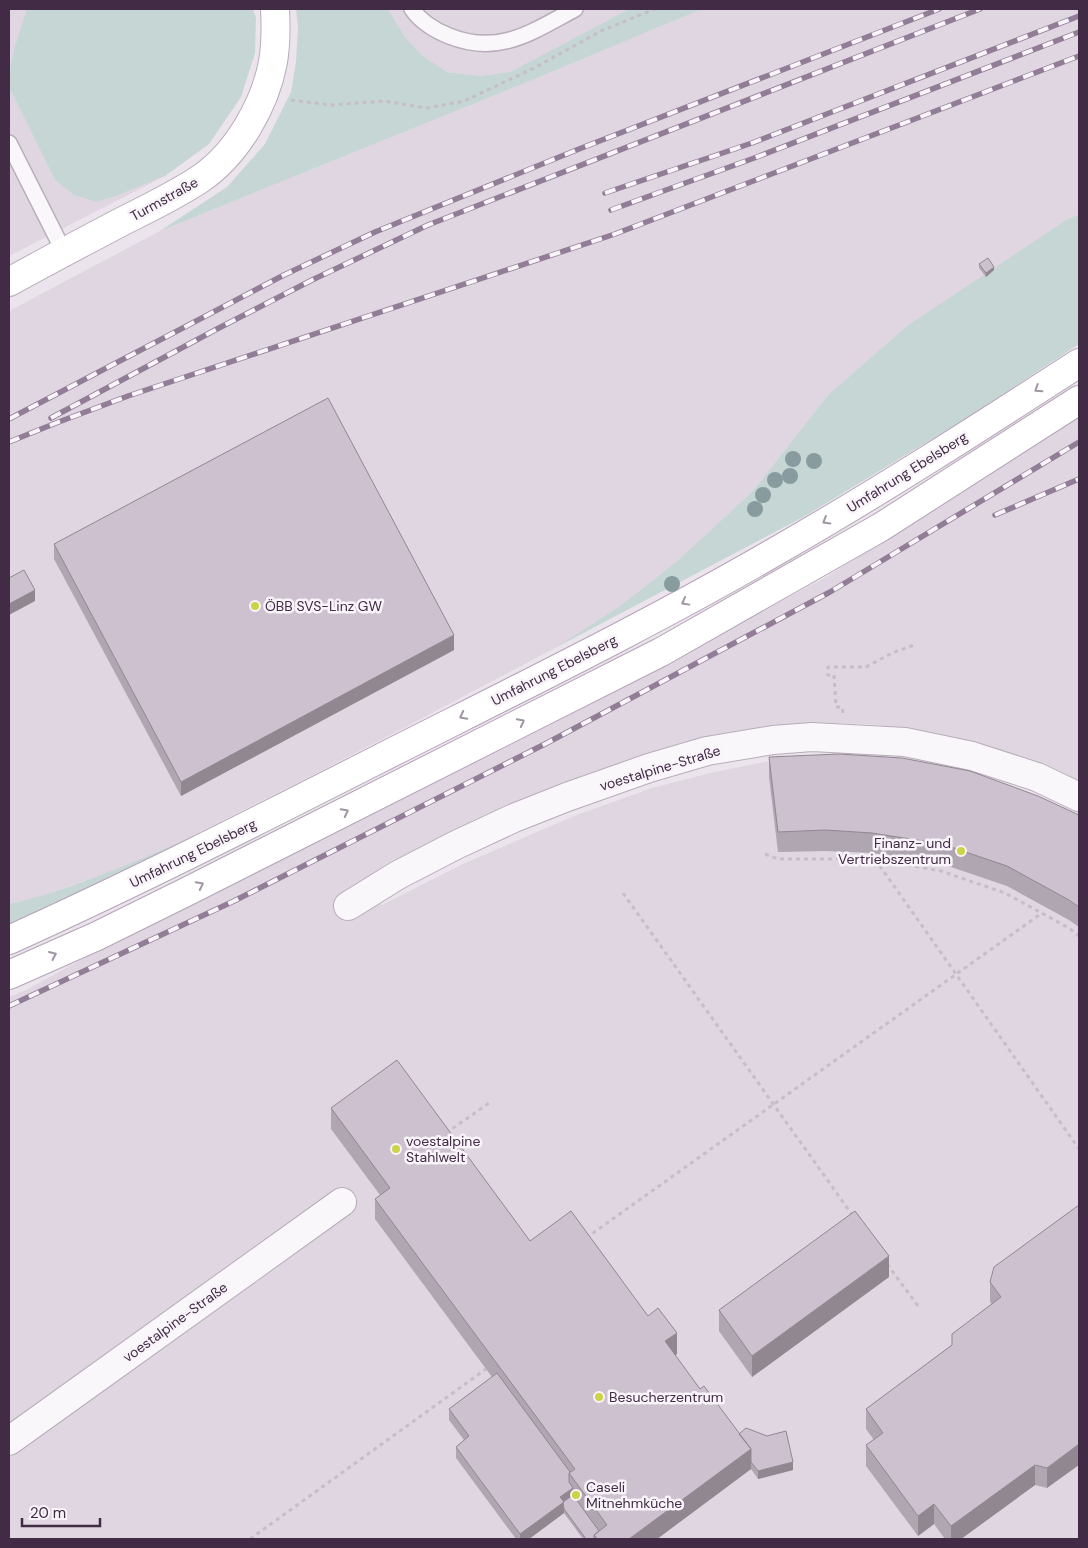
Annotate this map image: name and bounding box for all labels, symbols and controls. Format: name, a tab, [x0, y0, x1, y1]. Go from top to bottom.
street label: Turmstraße	[127, 173, 201, 225]
one-way arrow	[1035, 383, 1044, 393]
street label: Umfahrung Ebelsberg	[843, 427, 971, 516]
one-way arrow	[823, 515, 832, 525]
one-way arrow	[681, 596, 690, 606]
place label: ÖBB SVS-Linz GW	[265, 597, 382, 615]
marker: ÖBB SVS-Linz GW	[249, 600, 261, 612]
street label: Umfahrung Ebelsberg	[488, 630, 620, 710]
one-way arrow	[459, 710, 468, 720]
one-way arrow	[516, 718, 525, 728]
street label: voestalpine-Straße	[597, 741, 723, 795]
one-way arrow	[340, 808, 349, 818]
street label: Umfahrung Ebelsberg	[127, 814, 260, 892]
place label: Finanz- und Vertriebszentrum	[838, 834, 951, 868]
marker: Finanz- und Vertriebszentrum	[955, 845, 967, 857]
one-way arrow	[195, 881, 204, 891]
one-way arrow	[48, 951, 57, 962]
place label: voestalpine Stahlwelt	[406, 1132, 480, 1166]
marker: voestalpine Stahlwelt	[390, 1143, 402, 1155]
street label: voestalpine-Straße	[119, 1278, 231, 1366]
place label: Besucherzentrum	[609, 1388, 723, 1406]
marker: Besucherzentrum	[593, 1391, 605, 1403]
place label: Caseli Mitnehmküche	[586, 1478, 682, 1512]
marker: Caseli Mitnehmküche	[570, 1489, 582, 1501]
scale bar	[22, 1496, 100, 1528]
text: 20 m	[30, 1503, 66, 1523]

